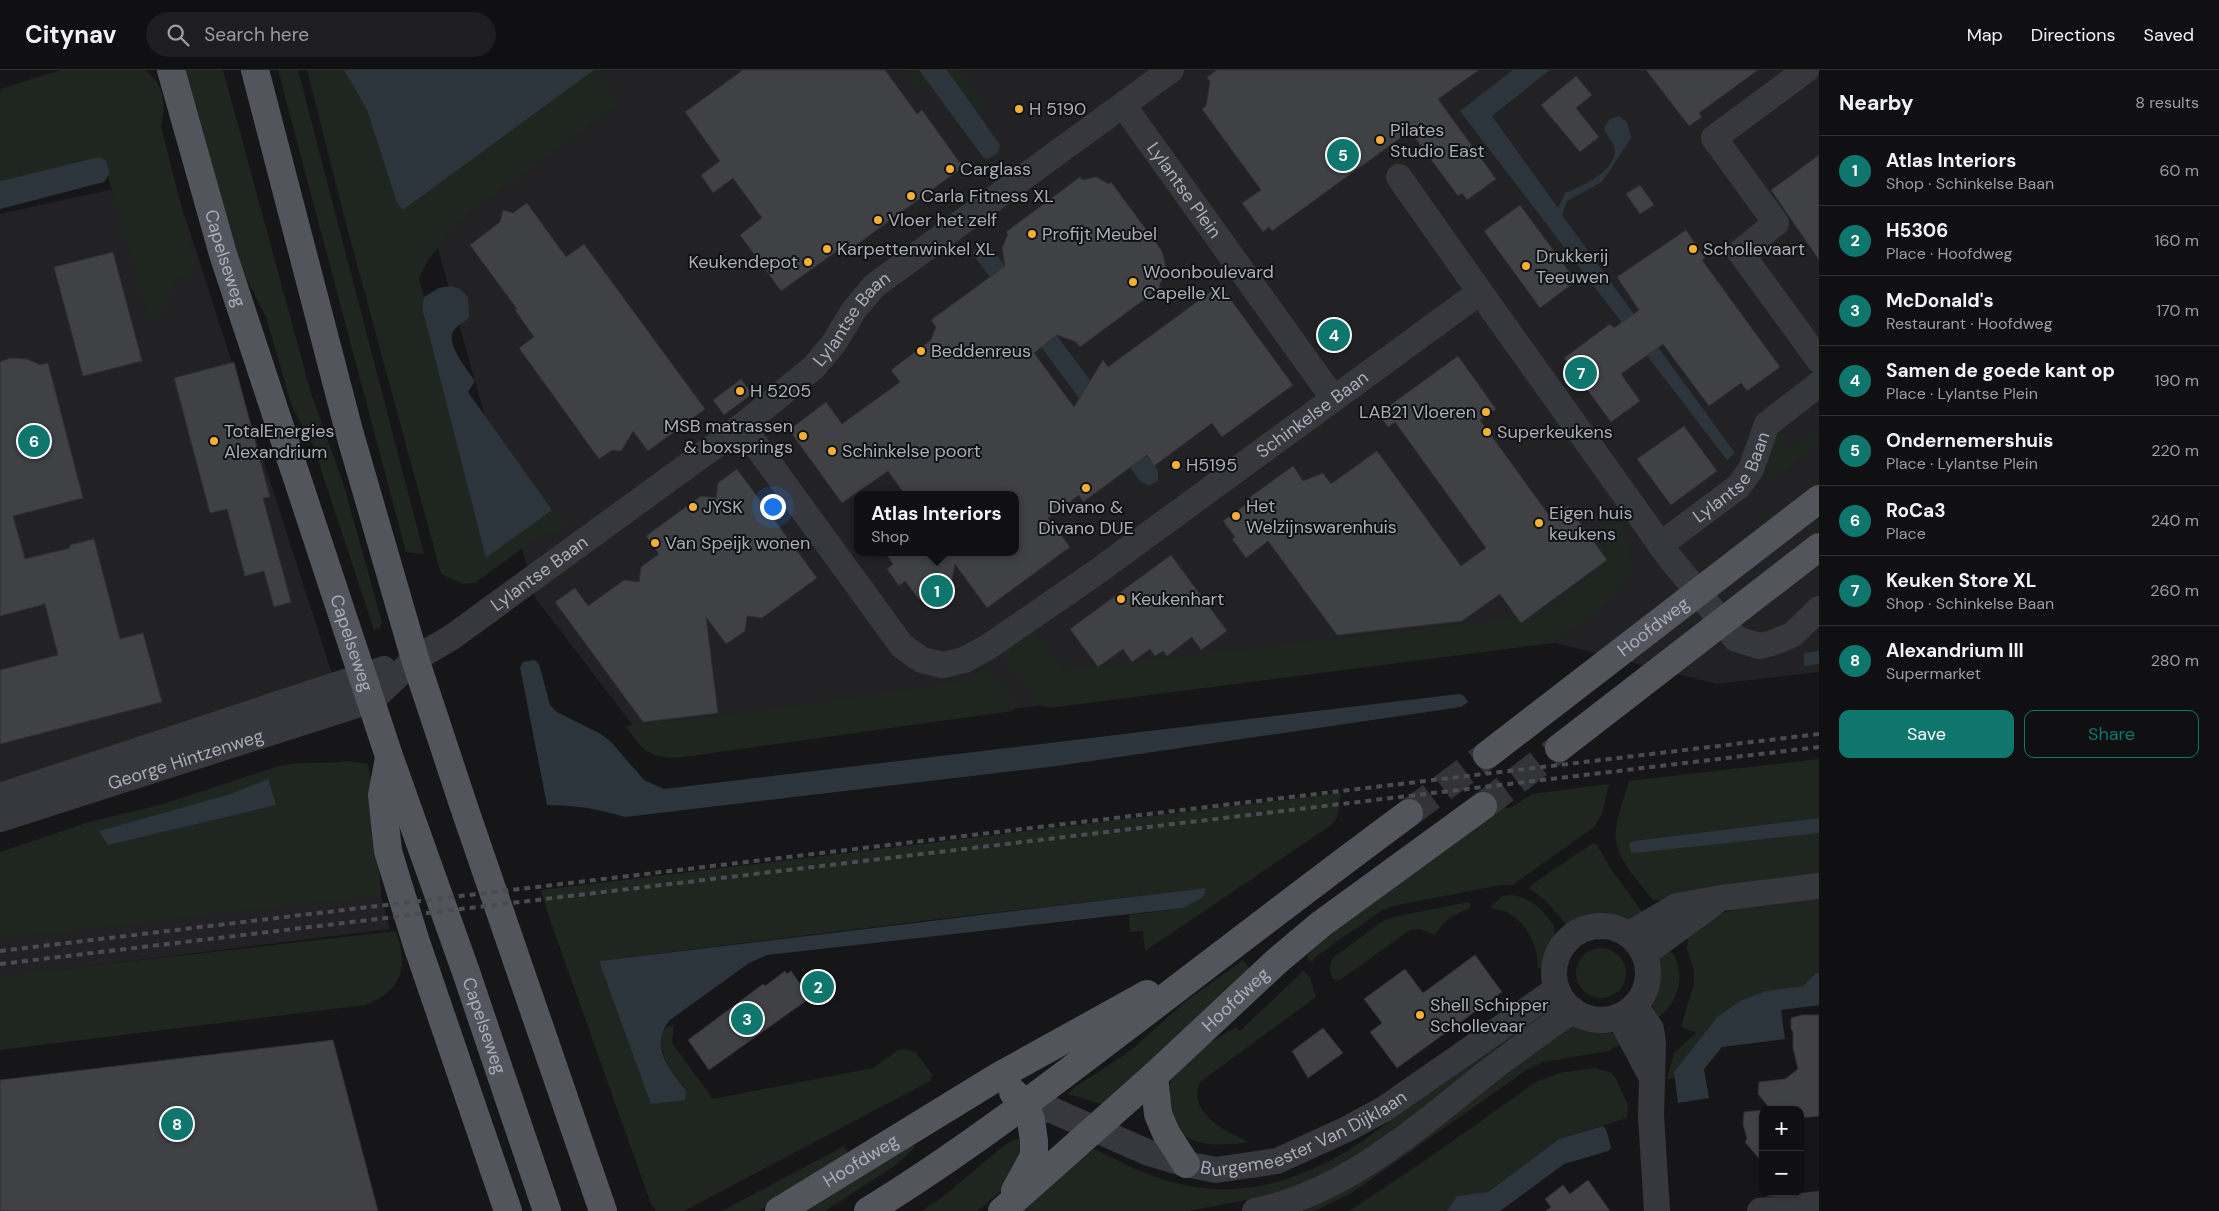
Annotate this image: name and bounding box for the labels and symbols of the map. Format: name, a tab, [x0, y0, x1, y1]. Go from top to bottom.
place label: H 5190	[1029, 97, 1086, 121]
marker: H 5190	[1013, 103, 1025, 115]
place label: Pilates Studio East	[1390, 118, 1485, 163]
marker: Pilates Studio East	[1374, 134, 1386, 146]
pin: 5	[1327, 136, 1359, 174]
street label: Lylantse Plein	[1141, 137, 1227, 243]
place label: Carglass	[960, 157, 1031, 181]
marker: Carglass	[944, 163, 956, 175]
place label: Carla Fitness XL	[921, 184, 1054, 208]
marker: Carla Fitness XL	[905, 190, 917, 202]
street label: Capelseweg	[199, 207, 252, 310]
place label: Vloer het zelf	[888, 208, 997, 232]
marker: Vloer het zelf	[872, 214, 884, 226]
place label: Profijt Meubel	[1042, 222, 1157, 246]
marker: Profijt Meubel	[1026, 228, 1038, 240]
place label: Karpettenwinkel XL	[837, 237, 995, 261]
place label: Schollevaart	[1703, 237, 1805, 261]
marker: Karpettenwinkel XL	[821, 243, 833, 255]
marker: Schollevaart	[1687, 243, 1699, 255]
place label: Drukkerij Teeuwen	[1536, 244, 1609, 289]
place label: Keukendepot	[688, 250, 798, 274]
marker: Keukendepot	[802, 256, 814, 268]
place label: Woonboulevard Capelle XL	[1143, 260, 1274, 305]
marker: Drukkerij Teeuwen	[1520, 260, 1532, 272]
street label: Lylantse Baan	[807, 266, 895, 372]
marker: Woonboulevard Capelle XL	[1127, 276, 1139, 288]
pin: 4	[1318, 316, 1350, 354]
place label: Beddenreus	[931, 339, 1031, 363]
marker: Beddenreus	[915, 345, 927, 357]
pin: 7	[1565, 354, 1597, 392]
street label: Schinkelse Baan	[1251, 365, 1373, 464]
place label: H 5205	[750, 379, 811, 403]
marker: H 5205	[734, 385, 746, 397]
place label: LAB21 Vloeren	[1359, 400, 1476, 424]
marker: LAB21 Vloeren	[1480, 406, 1492, 418]
place label: MSB matrassen & boxsprings	[664, 414, 793, 459]
place label: TotalEnergies Alexandrium	[224, 419, 334, 464]
place label: Superkeukens	[1497, 420, 1613, 444]
pin: 6	[18, 422, 50, 460]
marker: Superkeukens	[1481, 426, 1493, 438]
street label: Lylantse Baan	[1688, 428, 1775, 528]
marker: MSB matrassen & boxsprings	[797, 430, 809, 442]
marker: TotalEnergies Alexandrium	[208, 435, 220, 447]
place label: Schinkelse poort	[842, 439, 981, 463]
marker: Schinkelse poort	[826, 445, 838, 457]
place label: H5195	[1186, 453, 1237, 477]
marker: H5195	[1170, 459, 1182, 471]
marker: Divano & Divano DUE	[1080, 482, 1092, 494]
your location	[760, 494, 786, 520]
place label: Het Welzijnswarenhuis	[1246, 494, 1397, 539]
place label: JYSK	[703, 495, 743, 519]
place label: Divano & Divano DUE	[1038, 495, 1134, 540]
marker: JYSK	[687, 501, 699, 513]
place label: Eigen huis keukens	[1549, 501, 1633, 546]
marker: Het Welzijnswarenhuis	[1230, 510, 1242, 522]
marker: Eigen huis keukens	[1533, 517, 1545, 529]
street label: Lylantse Baan	[486, 530, 593, 617]
place label: Van Speijk wonen	[665, 531, 810, 555]
marker: Van Speijk wonen	[649, 537, 661, 549]
pin: 1	[921, 572, 953, 610]
place label: Keukenhart	[1131, 587, 1224, 611]
street label: Capelseweg	[324, 591, 379, 695]
street label: Hoofdweg	[1613, 592, 1694, 662]
marker: Keukenhart	[1115, 593, 1127, 605]
street label: George Hintzenweg	[105, 723, 267, 796]
street label: Hoofdweg	[1197, 962, 1275, 1037]
pin: 2	[802, 968, 834, 1006]
street label: Capelseweg	[457, 974, 512, 1077]
place label: Shell Schipper Schollevaar	[1430, 993, 1549, 1038]
pin: 3	[731, 1000, 763, 1038]
marker: Shell Schipper Schollevaar	[1414, 1009, 1426, 1021]
street label: Burgemeester Van Dijklaan	[1198, 1085, 1411, 1183]
pin: 8	[161, 1105, 193, 1143]
street label: Hoofdweg	[819, 1129, 903, 1193]

